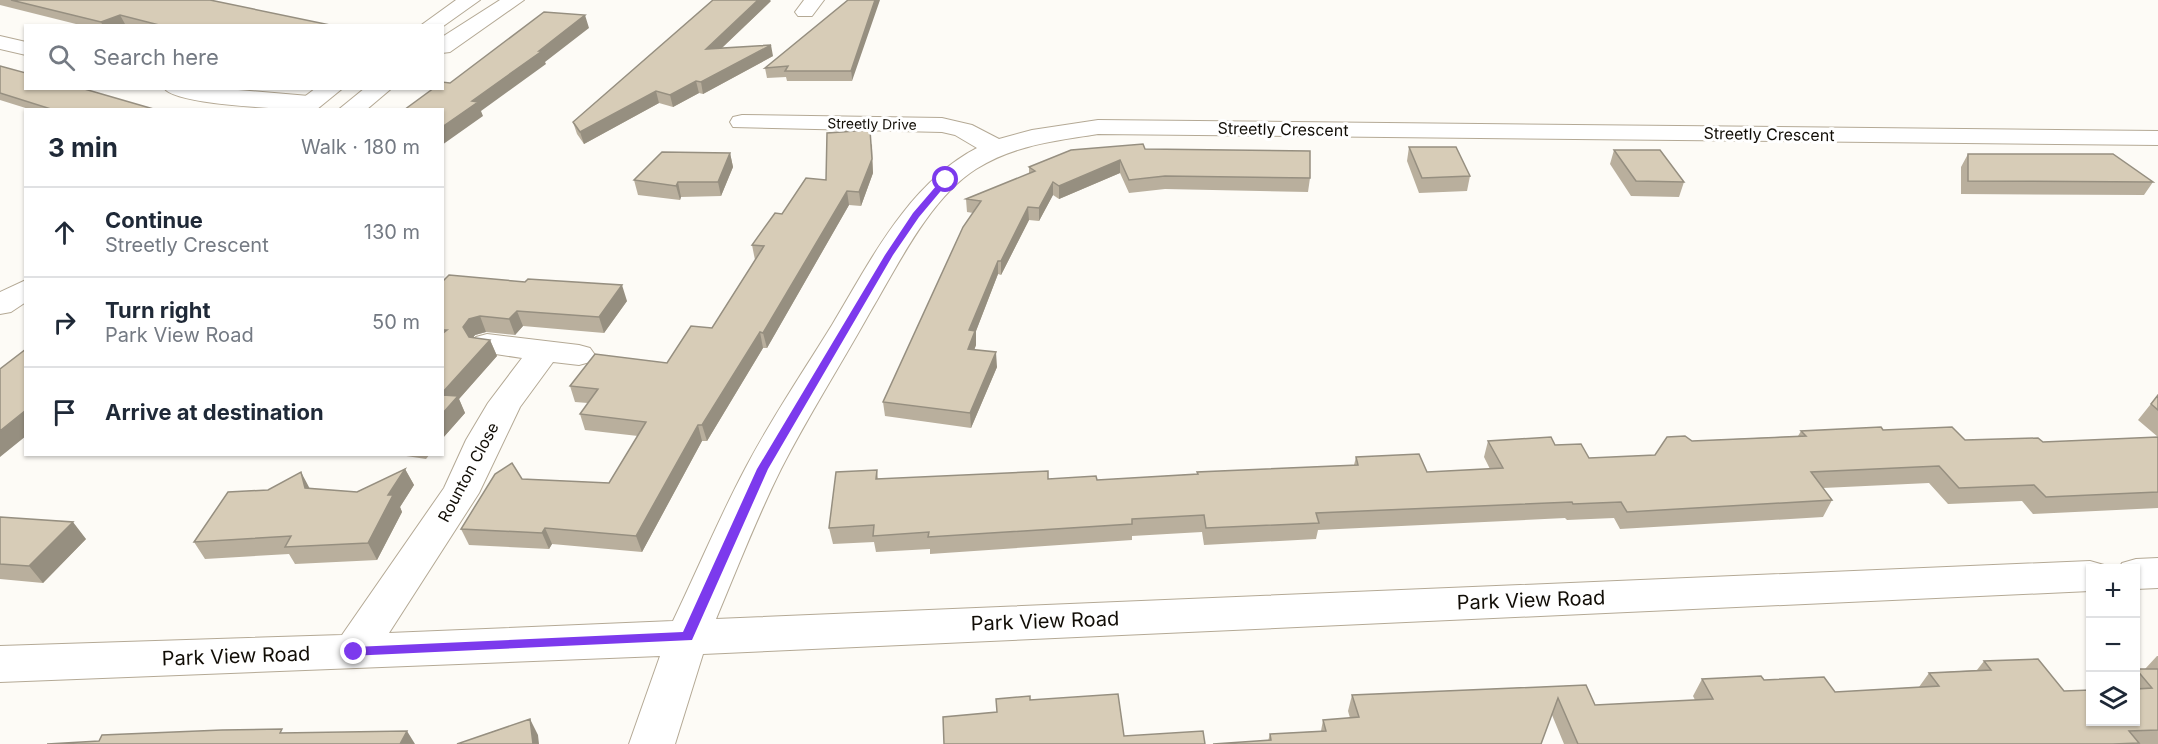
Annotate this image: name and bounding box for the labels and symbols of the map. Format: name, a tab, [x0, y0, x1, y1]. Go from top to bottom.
street label: Streetly Drive	[827, 114, 917, 133]
street label: Streetly Crescent	[1217, 118, 1349, 140]
street label: Streetly Crescent	[1703, 123, 1835, 145]
route start	[932, 166, 958, 192]
street label: Rounton Close	[433, 419, 503, 525]
street label: Park View Road	[1456, 585, 1606, 615]
street label: Park View Road	[970, 606, 1120, 636]
route end	[340, 638, 366, 664]
street label: Park View Road	[161, 641, 311, 671]

